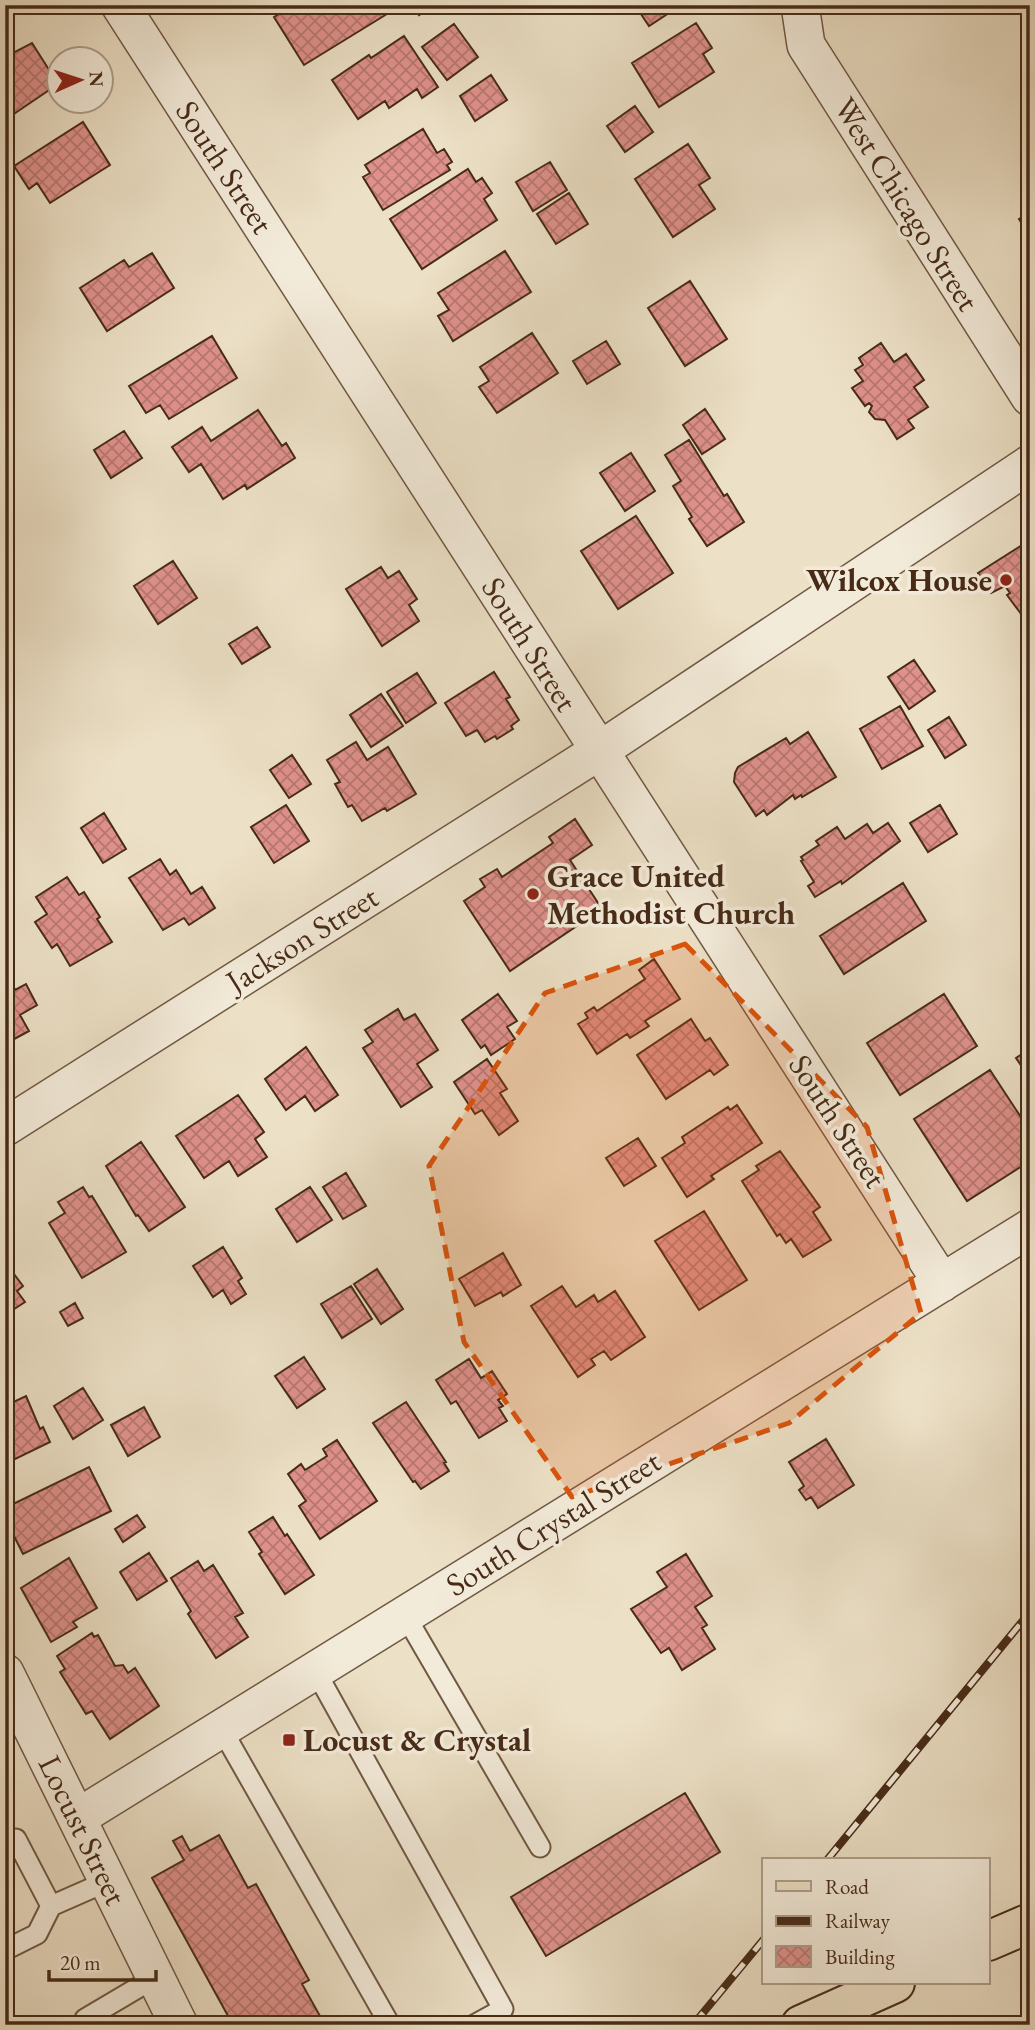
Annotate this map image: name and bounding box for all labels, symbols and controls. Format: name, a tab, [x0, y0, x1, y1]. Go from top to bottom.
north arrow	[46, 46, 116, 116]
text: N	[84, 71, 109, 88]
street label: West Chicago Street	[824, 89, 990, 319]
street label: South Street	[166, 92, 284, 242]
place label: Wilcox House	[806, 559, 992, 601]
street label: South Street	[472, 569, 588, 719]
marker: Wilcox House	[998, 572, 1014, 588]
place label: Grace United Methodist Church	[547, 855, 795, 934]
street label: Jackson Street	[216, 876, 386, 1004]
marker: Grace United Methodist Church	[525, 886, 541, 902]
street label: South Street	[779, 1046, 897, 1196]
street label: South Crystal Street	[438, 1440, 668, 1606]
place label: Locust & Crystal	[303, 1719, 531, 1761]
marker: Locust & Crystal	[281, 1732, 297, 1748]
street label: Locust Street	[29, 1748, 137, 1912]
legend	[762, 1858, 990, 1984]
text: Road	[825, 1873, 869, 1900]
text: Railway	[825, 1907, 891, 1934]
scale bar	[49, 1939, 156, 1983]
text: Building	[825, 1943, 895, 1970]
text: 20 m	[60, 1949, 101, 1976]

